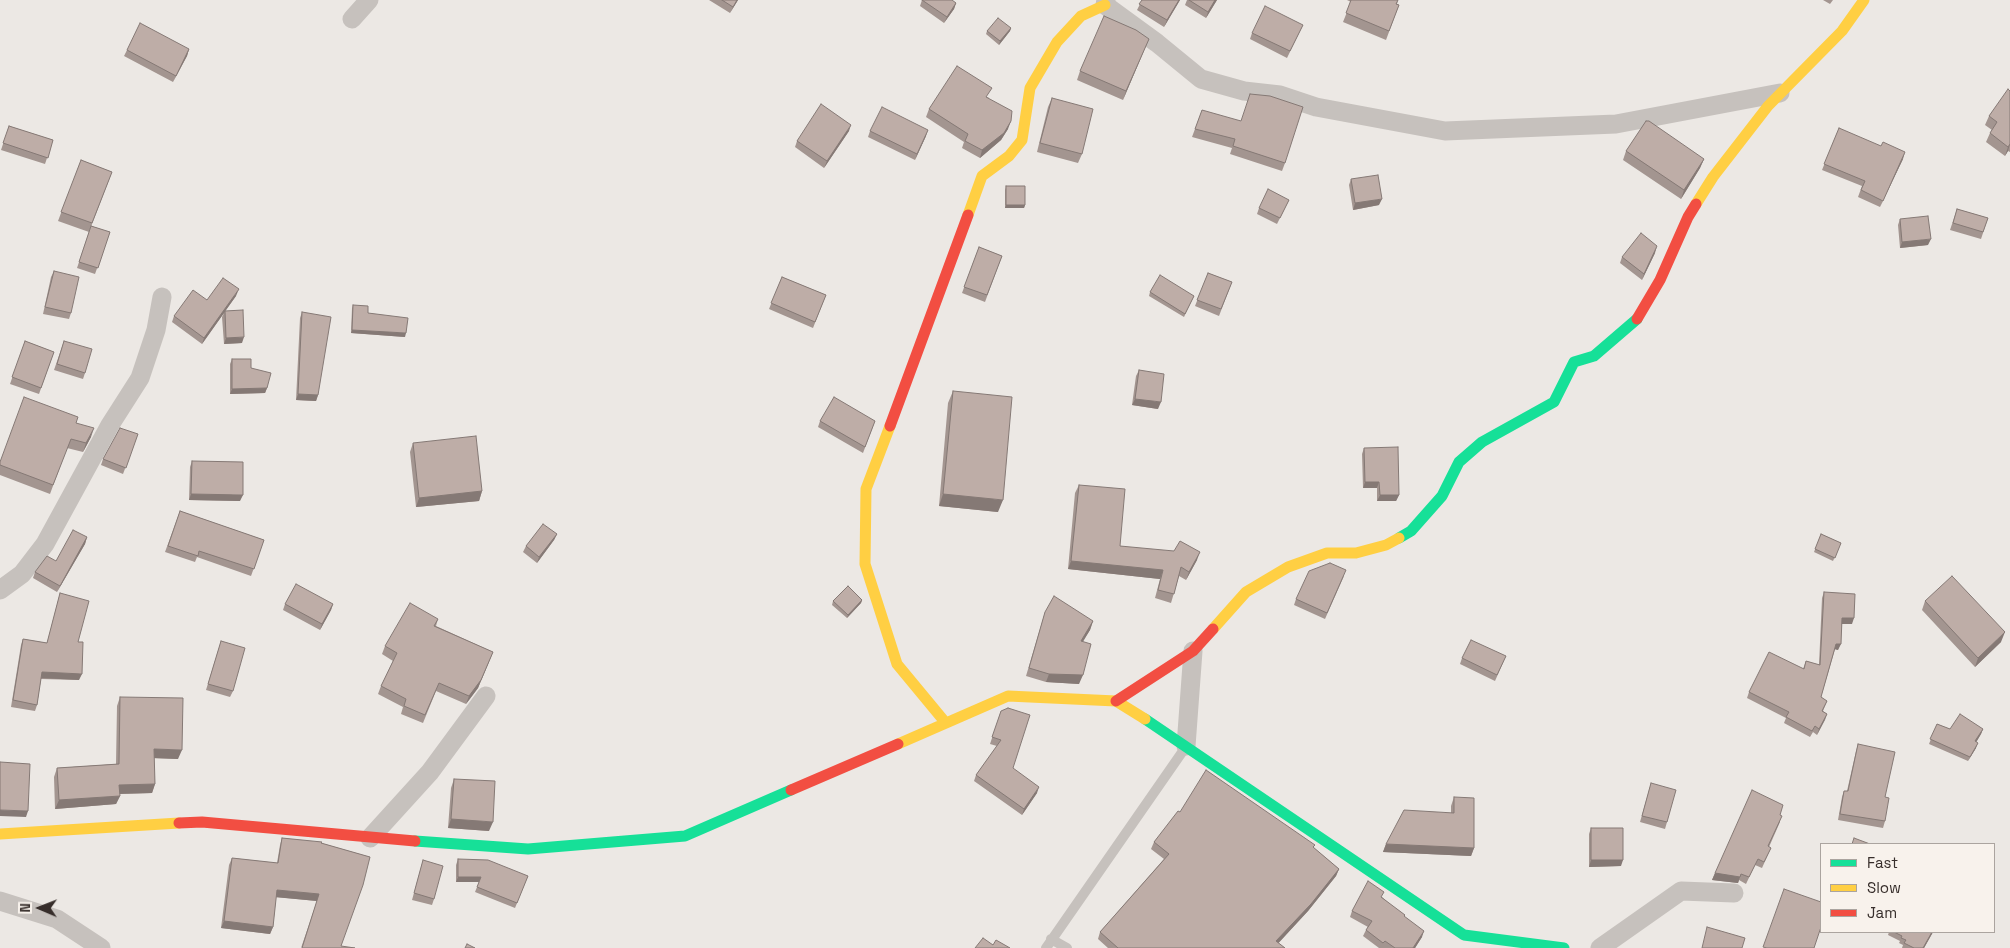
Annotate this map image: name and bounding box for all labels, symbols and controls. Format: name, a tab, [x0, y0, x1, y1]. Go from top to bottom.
legend	[1820, 843, 1995, 933]
text: Fast	[1867, 853, 1898, 872]
text: Slow	[1867, 878, 1901, 897]
north arrow	[15, 883, 65, 933]
text: N	[16, 903, 34, 913]
text: Jam	[1867, 903, 1897, 922]

